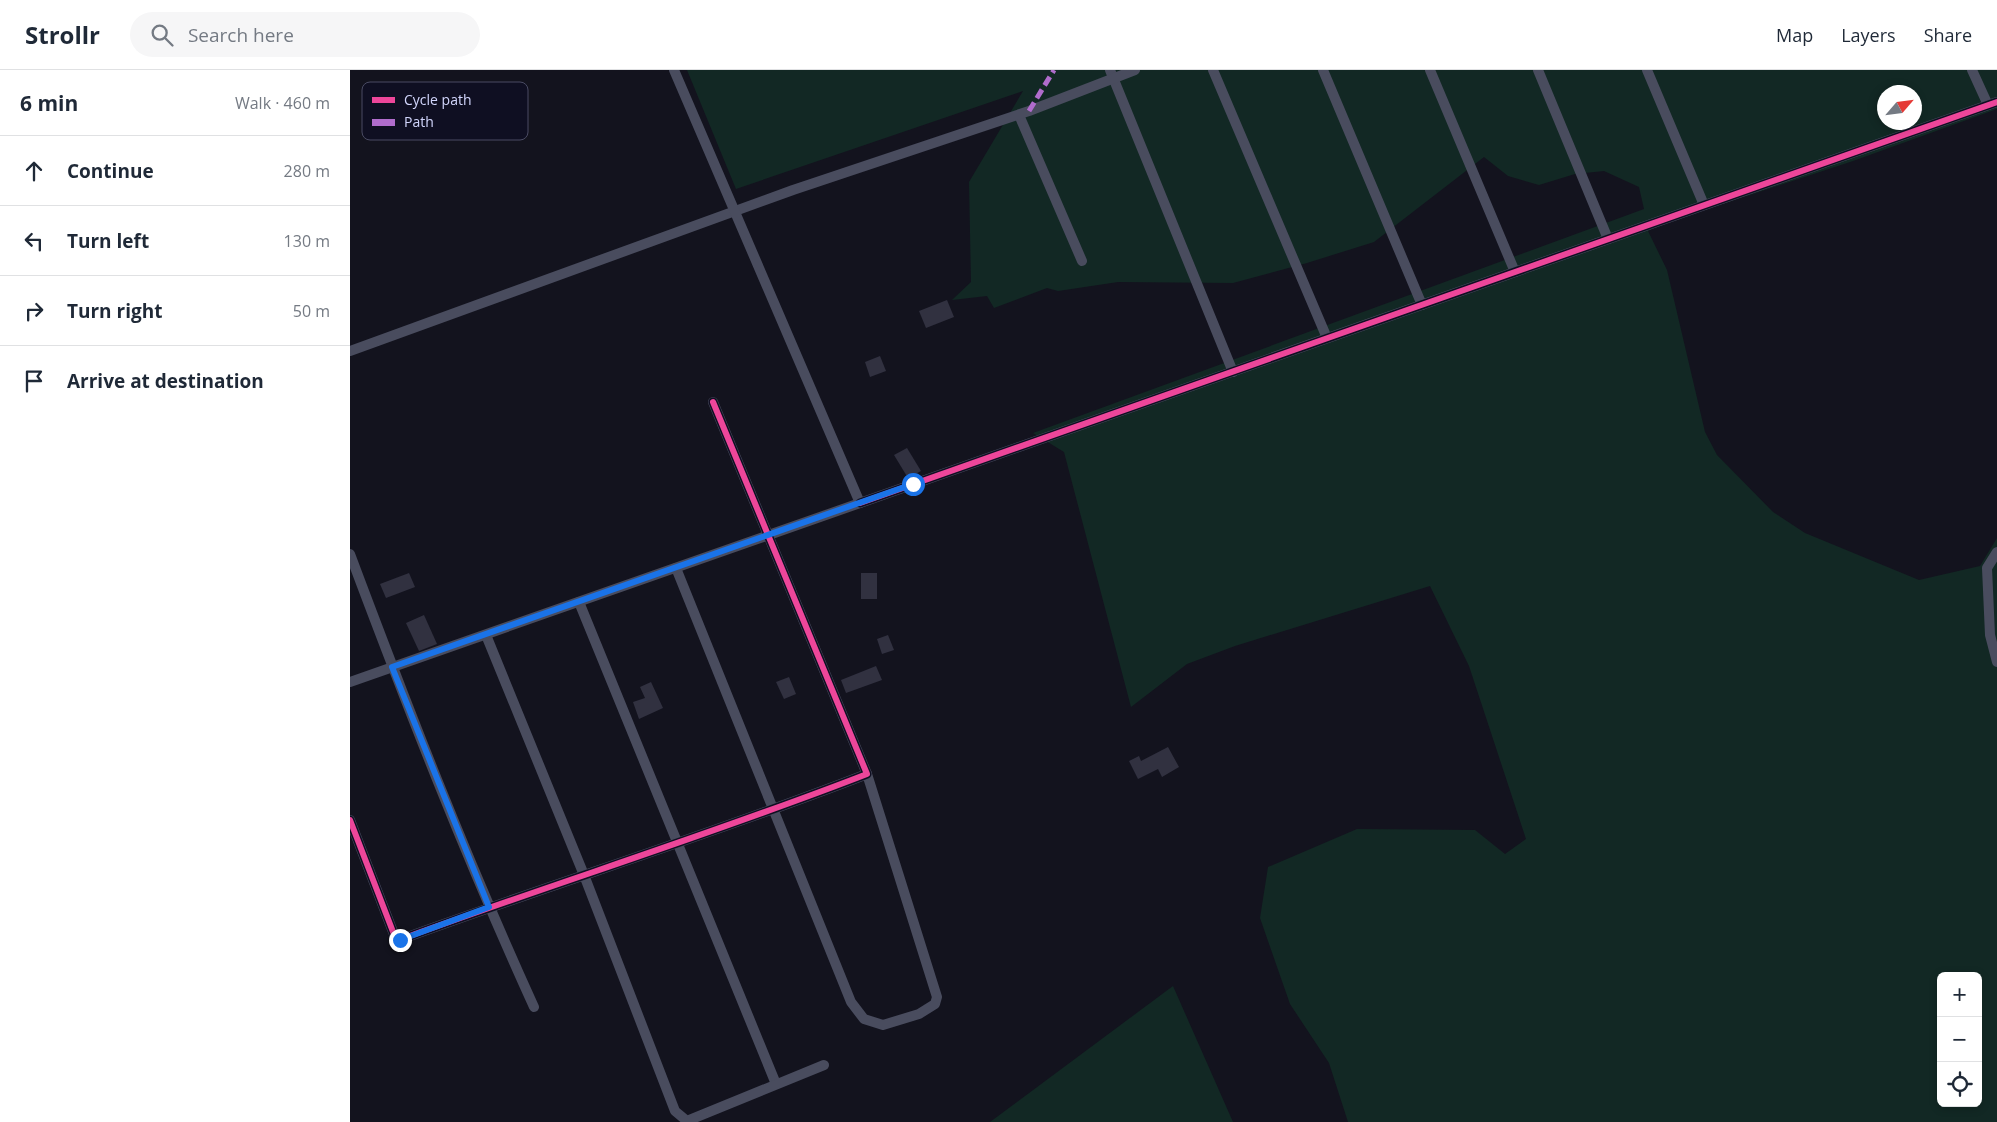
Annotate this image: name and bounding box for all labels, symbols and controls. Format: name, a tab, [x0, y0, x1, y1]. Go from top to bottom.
search box	[130, 12, 480, 57]
text: Strollr	[25, 18, 100, 51]
icon: search	[148, 21, 176, 49]
text: Search here	[188, 22, 294, 48]
text: Map	[1776, 23, 1813, 47]
text: Layers	[1841, 23, 1896, 47]
text: Share	[1924, 23, 1972, 47]
legend	[362, 82, 528, 140]
north arrow	[1877, 85, 1922, 130]
text: 6 min	[20, 89, 78, 117]
text: Cycle path	[404, 90, 472, 109]
text: Walk · 460 m	[235, 92, 330, 114]
text: Path	[404, 112, 434, 131]
icon: ahead	[20, 157, 48, 185]
text: Continue	[67, 158, 154, 184]
text: 280 m	[284, 160, 330, 182]
icon: left	[20, 227, 48, 255]
text: Turn left	[67, 228, 149, 254]
text: 130 m	[284, 230, 330, 252]
icon: right	[20, 297, 48, 325]
text: Turn right	[67, 298, 162, 324]
text: 50 m	[293, 300, 330, 322]
icon: arrive	[20, 367, 48, 395]
text: Arrive at destination	[67, 368, 264, 394]
route start	[902, 473, 925, 496]
route end	[389, 929, 412, 952]
map controls	[1937, 972, 1982, 1107]
button: +	[1937, 972, 1982, 1017]
button: −	[1937, 1017, 1982, 1062]
button: locate	[1937, 1062, 1982, 1107]

